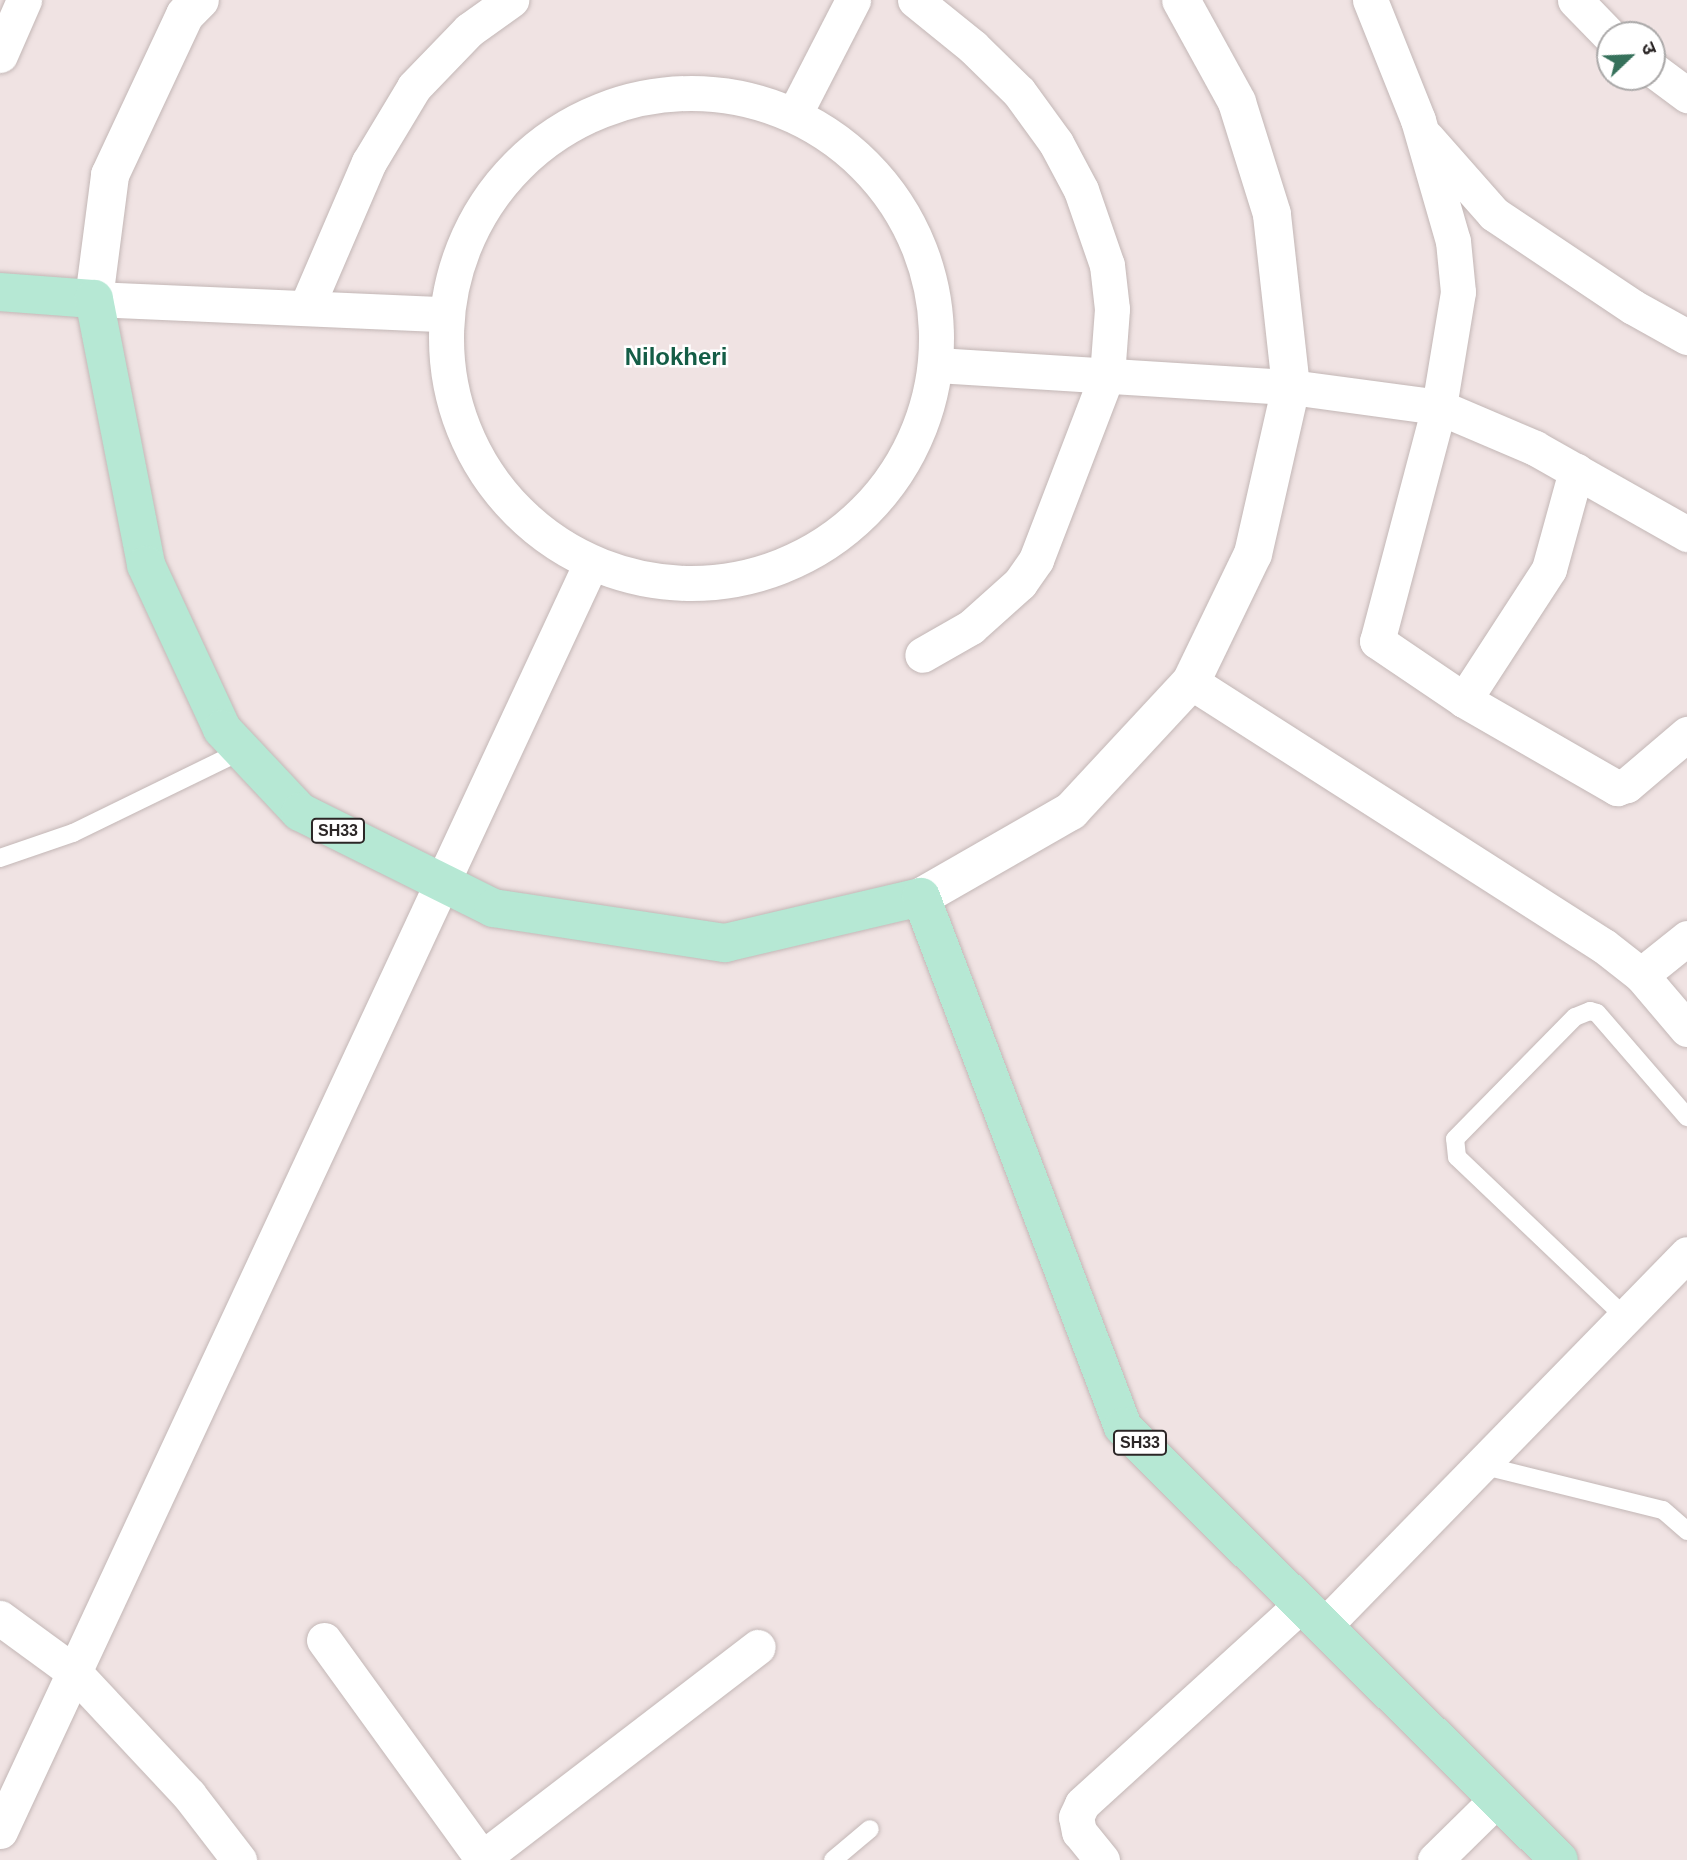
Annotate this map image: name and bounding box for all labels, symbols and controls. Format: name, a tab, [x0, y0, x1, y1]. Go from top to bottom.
north arrow	[1596, 21, 1666, 91]
text: उ	[1637, 39, 1661, 58]
district label: Nilokheri	[625, 343, 727, 371]
road number: SH33	[310, 818, 366, 844]
road number: SH33	[1112, 1430, 1168, 1456]

